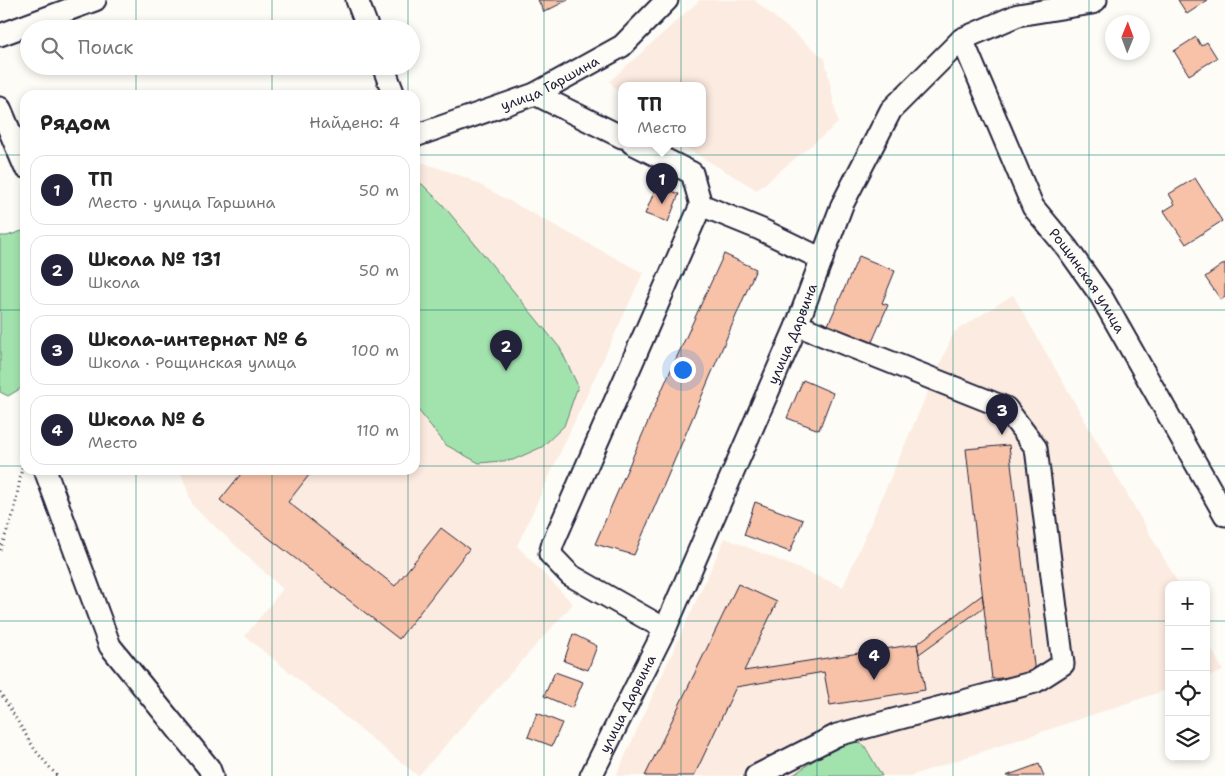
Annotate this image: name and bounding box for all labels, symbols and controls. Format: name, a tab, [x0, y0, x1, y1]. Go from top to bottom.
north arrow	[1105, 15, 1150, 60]
search box	[20, 20, 420, 75]
icon: search	[38, 34, 66, 62]
text: Поиск	[78, 35, 133, 60]
street label: улица Гаршина	[498, 51, 602, 114]
popup	[618, 82, 706, 147]
text: ТП	[637, 92, 662, 117]
text: Рядом	[40, 109, 110, 137]
text: Найдено: 4	[309, 112, 400, 133]
text: Место	[637, 117, 687, 138]
pin: 1	[646, 163, 678, 204]
text: ТП	[88, 167, 113, 192]
text: 1	[53, 180, 61, 201]
text: 50 m	[359, 180, 399, 201]
text: Место · улица Гаршина	[88, 192, 275, 213]
street label: Рощинская улица	[1045, 224, 1129, 337]
text: Школа № 131	[88, 247, 221, 272]
text: 2	[51, 260, 63, 281]
text: 50 m	[359, 260, 399, 281]
text: Школа	[88, 272, 140, 293]
street label: улица Дарвина	[763, 281, 821, 387]
text: Школа-интернат № 6	[88, 327, 308, 352]
pin: 2	[490, 330, 522, 371]
text: 3	[51, 340, 63, 361]
text: 100 m	[351, 340, 399, 361]
text: Школа · Рощинская улица	[88, 352, 296, 373]
your location	[670, 357, 696, 383]
pin: 3	[986, 394, 1018, 435]
text: Школа № 6	[88, 407, 205, 432]
text: 4	[51, 420, 63, 441]
text: 110 m	[356, 420, 399, 441]
text: Место	[88, 432, 138, 453]
map controls	[1165, 581, 1210, 761]
button: +	[1165, 581, 1210, 626]
button: −	[1165, 626, 1210, 671]
pin: 4	[858, 639, 890, 680]
street label: улица Дарвина	[595, 651, 660, 756]
button: locate	[1165, 671, 1210, 716]
button: layers	[1165, 716, 1210, 761]

